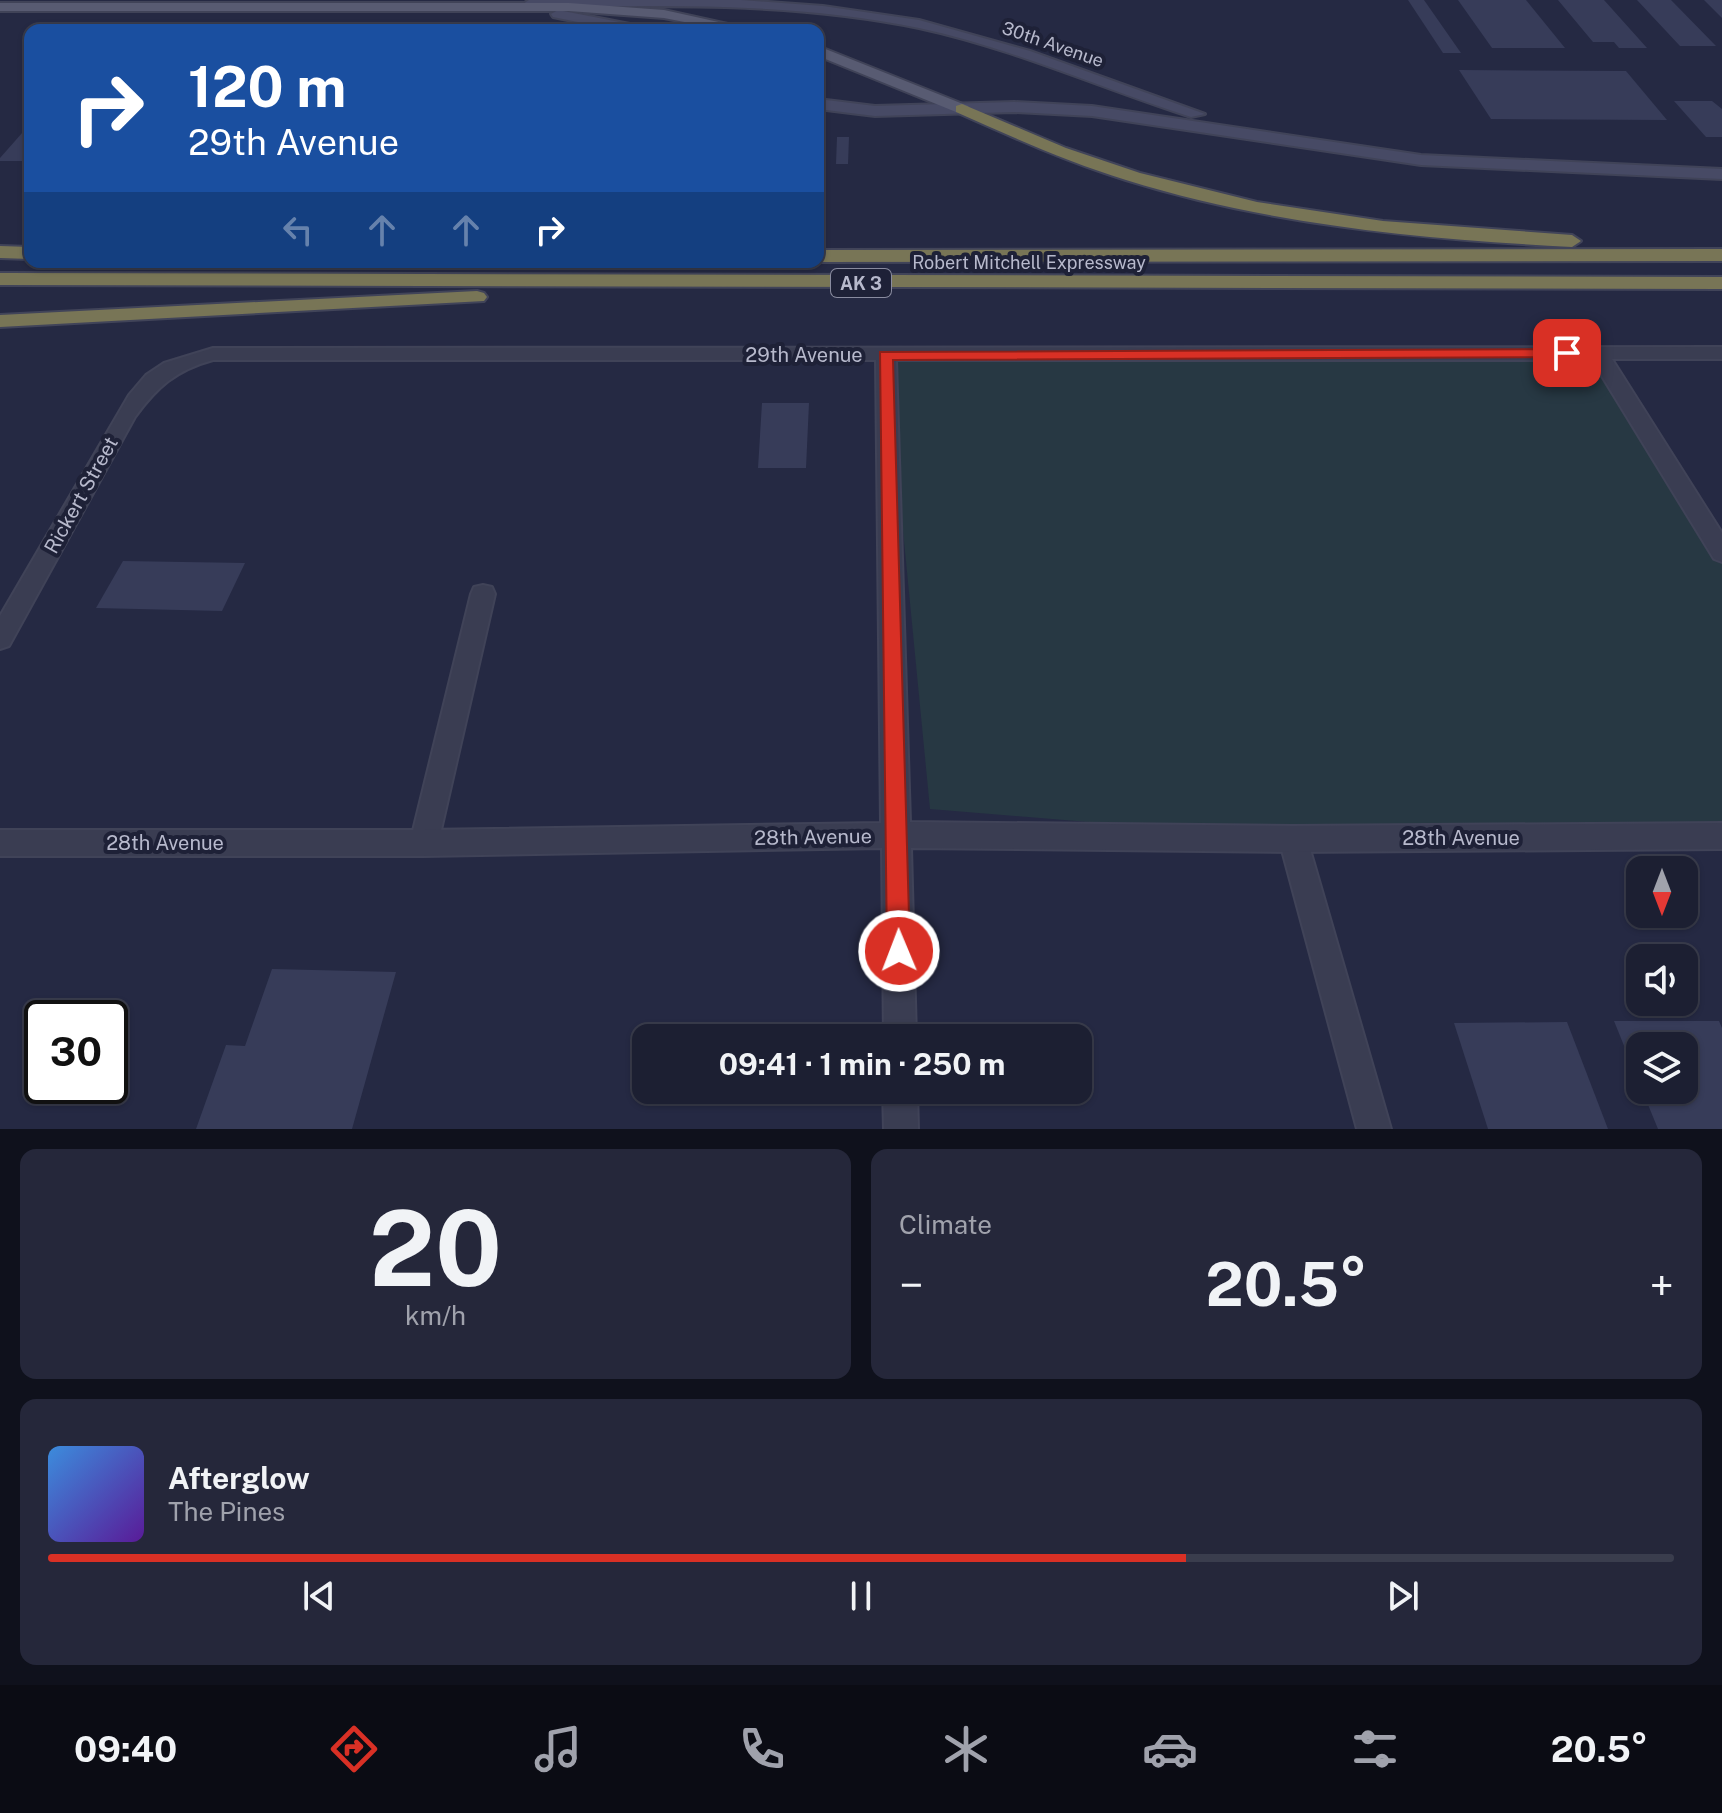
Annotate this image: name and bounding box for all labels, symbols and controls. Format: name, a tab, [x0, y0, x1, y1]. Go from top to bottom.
street label: 30th Avenue	[1000, 17, 1106, 71]
text: 120 m	[188, 54, 346, 120]
icon: right	[56, 56, 160, 160]
text: 29th Avenue	[188, 121, 399, 163]
icon: left	[276, 208, 320, 252]
icon: ahead	[360, 208, 404, 252]
icon: ahead	[444, 208, 488, 252]
icon: right	[528, 208, 572, 252]
street label: Robert Mitchell Expressway	[912, 252, 1146, 273]
road number: AK 3	[831, 269, 891, 297]
pin	[1533, 319, 1601, 387]
icon: arrive	[1545, 331, 1589, 375]
street label: 29th Avenue	[745, 343, 863, 367]
street label: Rickert Street	[39, 432, 123, 558]
street label: 28th Avenue	[754, 824, 872, 850]
street label: 28th Avenue	[1402, 826, 1520, 850]
street label: 28th Avenue	[106, 831, 224, 855]
north arrow	[1626, 856, 1698, 928]
map controls	[1626, 856, 1698, 1104]
position arrow	[857, 909, 941, 993]
button: sound	[1626, 944, 1698, 1016]
speed limit sign: 30	[24, 1000, 128, 1104]
button: layers	[1626, 1032, 1698, 1104]
text: 09:41 · 1 min · 250 m	[719, 1046, 1005, 1082]
text: 20	[369, 1187, 502, 1309]
text: Climate	[899, 1209, 992, 1240]
text: 20.5°	[1206, 1249, 1367, 1320]
text: −	[899, 1259, 923, 1311]
text: +	[1650, 1259, 1674, 1311]
text: km/h	[405, 1300, 466, 1331]
text: Afterglow	[168, 1460, 310, 1496]
text: The Pines	[168, 1496, 285, 1527]
icon: previous	[297, 1574, 341, 1618]
icon: pause	[839, 1574, 883, 1618]
icon: next	[1381, 1574, 1425, 1618]
icon: directions	[326, 1721, 382, 1777]
icon: music	[530, 1721, 586, 1777]
icon: phone	[734, 1721, 790, 1777]
icon: climate	[938, 1721, 994, 1777]
icon: car	[1142, 1721, 1198, 1777]
icon: filters	[1347, 1721, 1403, 1777]
text: 09:40	[74, 1728, 177, 1770]
text: 20.5°	[1551, 1728, 1648, 1770]

